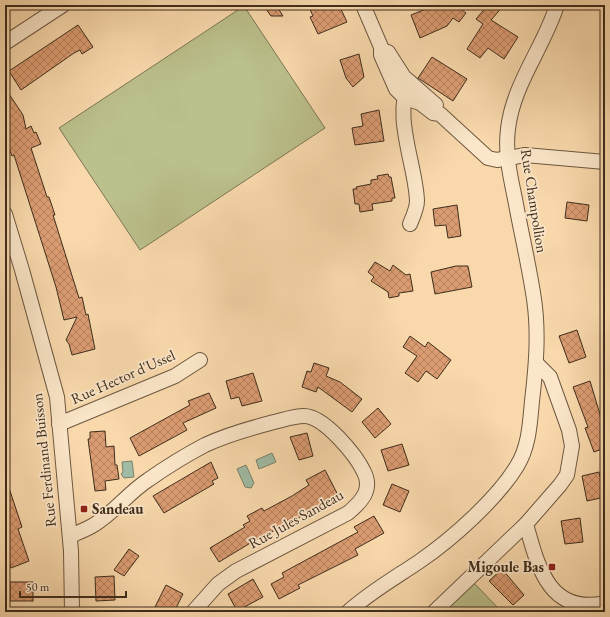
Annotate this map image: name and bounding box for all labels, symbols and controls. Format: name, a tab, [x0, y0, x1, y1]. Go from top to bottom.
street label: Rue Champollion	[517, 148, 552, 254]
street label: Rue Hector d'Ussel	[68, 345, 178, 408]
street label: Rue Ferdinand Buisson	[27, 392, 60, 528]
street label: Rue Jules Sandeau	[245, 485, 347, 553]
place label: Sandeau	[92, 499, 144, 518]
marker: Sandeau	[79, 504, 89, 514]
place label: Migoule Bas	[467, 557, 544, 576]
marker: Migoule Bas	[547, 562, 557, 572]
scale bar	[20, 573, 126, 599]
text: 50 m	[26, 579, 50, 595]

